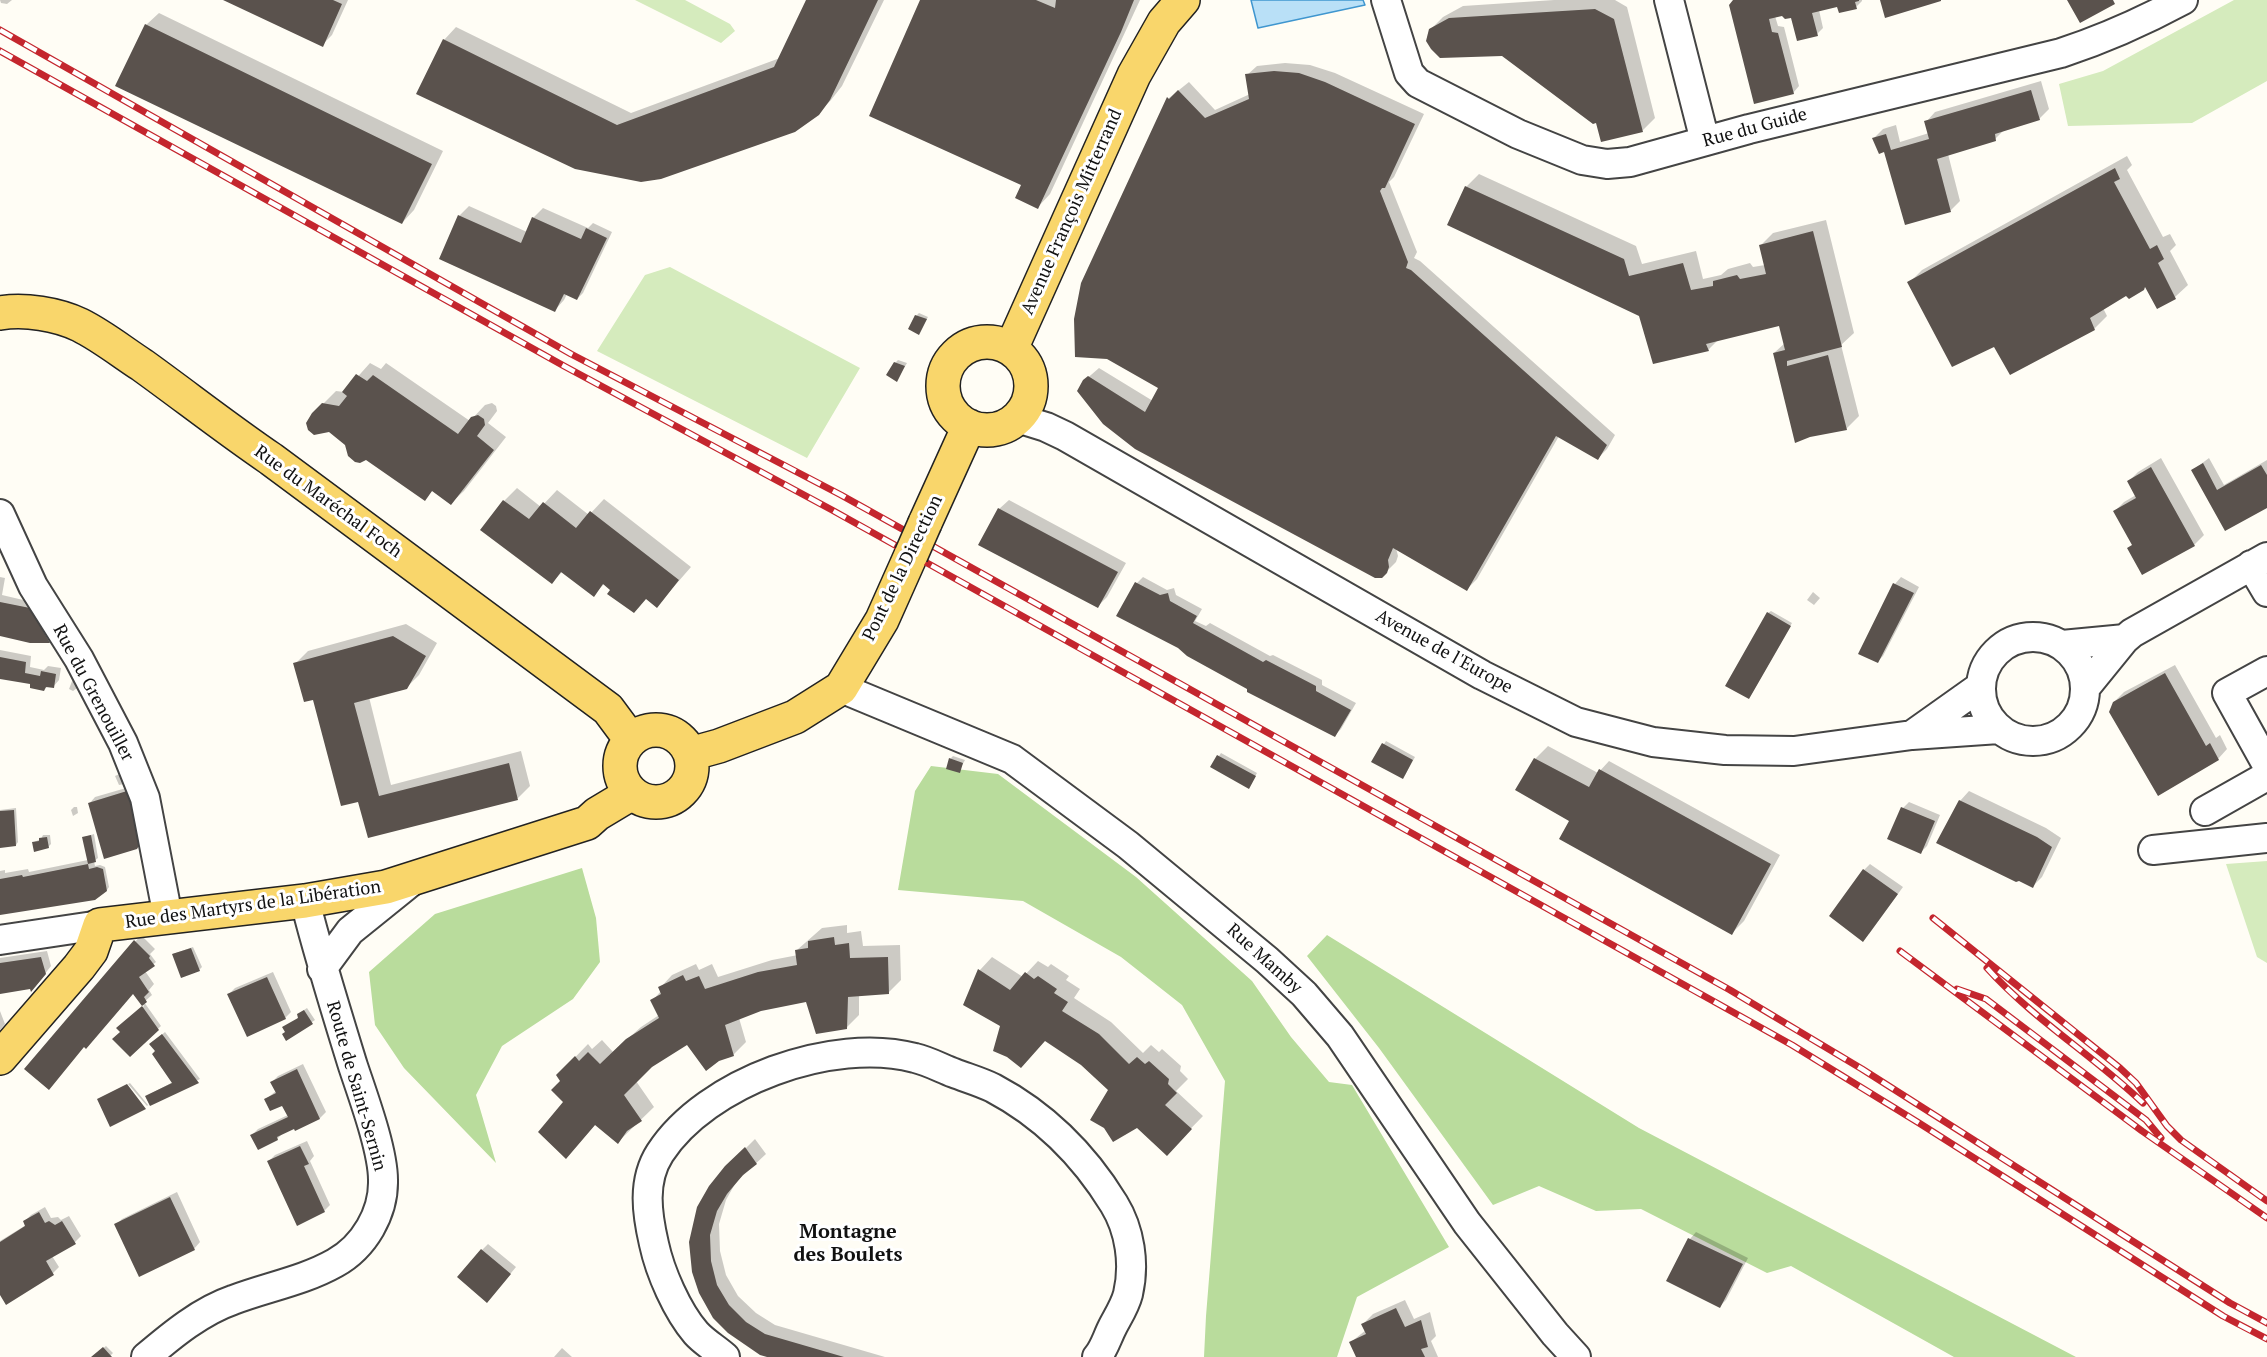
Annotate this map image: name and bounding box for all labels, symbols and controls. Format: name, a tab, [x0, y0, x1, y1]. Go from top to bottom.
street label: Rue du Guide	[1700, 104, 1810, 152]
street label: Avenue François Mitterrand	[1017, 106, 1127, 318]
street label: Rue du Maréchal Foch	[250, 441, 406, 563]
street label: Pont de la Direction	[858, 492, 948, 644]
street label: Avenue de l'Europe	[1372, 605, 1516, 699]
street label: Rue du Grenouiller	[48, 621, 138, 765]
street label: Rue des Martyrs de la Libération	[124, 876, 382, 934]
street label: Rue Mamby	[1222, 920, 1306, 998]
street label: Route de Saint-Sernin	[321, 999, 391, 1173]
district label: Montagne des Boulets	[794, 1220, 902, 1267]

